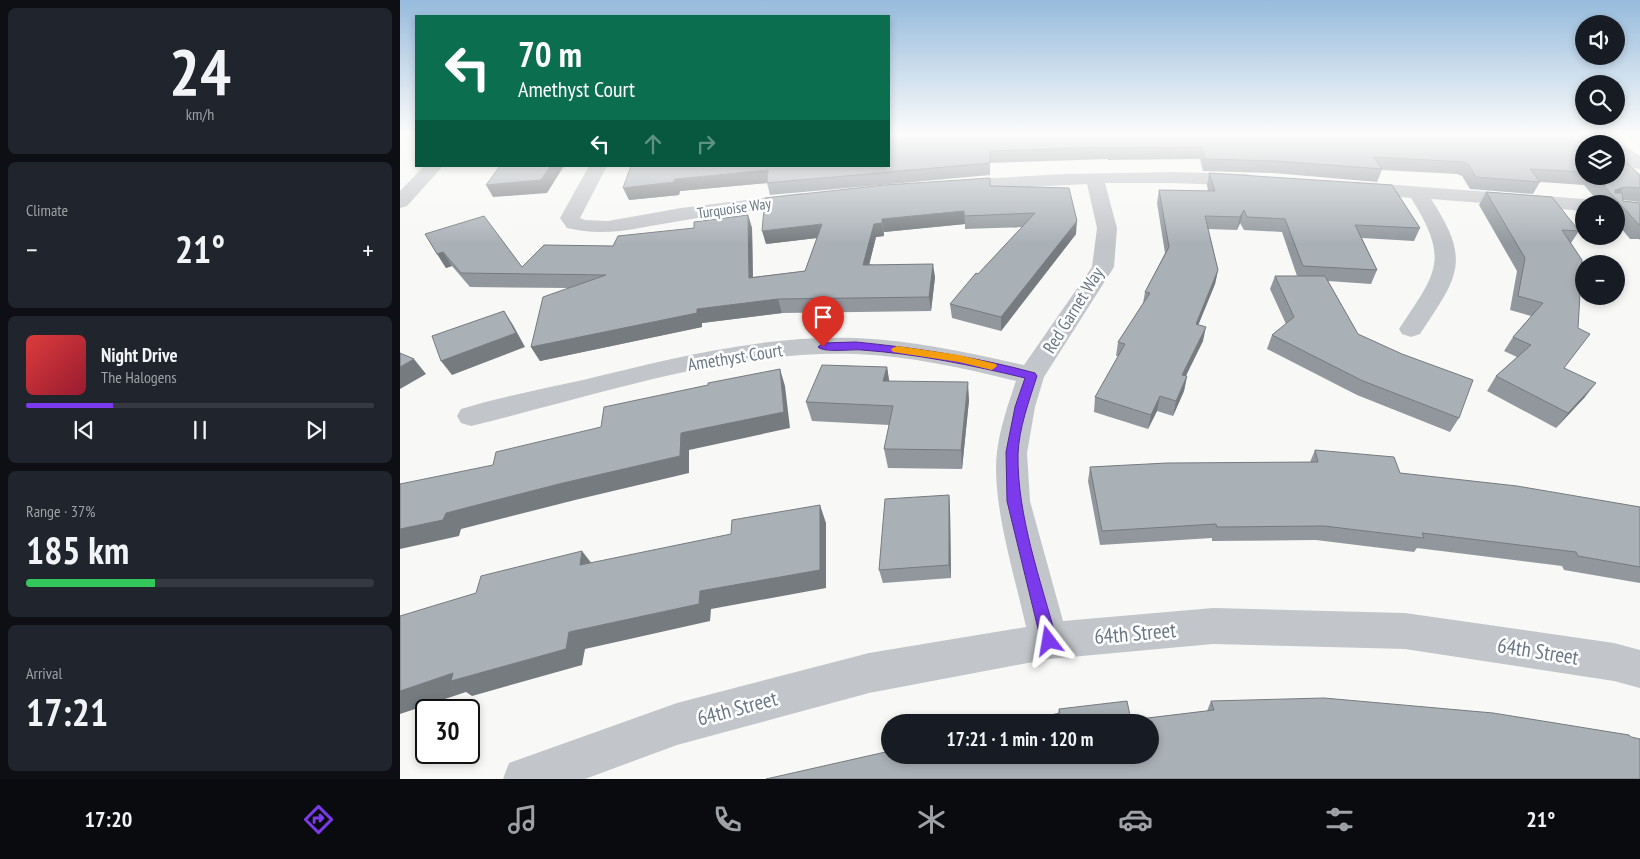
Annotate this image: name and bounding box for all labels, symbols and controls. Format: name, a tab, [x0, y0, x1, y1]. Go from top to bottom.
map controls	[1575, 15, 1625, 305]
button: sound	[1575, 15, 1625, 65]
text: 24	[169, 29, 231, 113]
text: 70 m	[518, 31, 582, 77]
icon: left	[435, 35, 500, 100]
text: Amethyst Court	[518, 75, 635, 103]
button: search	[1575, 75, 1625, 125]
text: km/h	[186, 104, 214, 124]
icon: left	[586, 130, 614, 158]
icon: ahead	[639, 130, 667, 158]
icon: right	[692, 130, 720, 158]
button: layers	[1575, 135, 1625, 185]
street label: Turquoise Way	[696, 193, 772, 223]
button: +	[1575, 195, 1625, 245]
text: Climate	[26, 200, 68, 220]
text: 21°	[175, 224, 225, 273]
text: −	[26, 231, 38, 268]
text: +	[362, 231, 374, 268]
button: −	[1575, 255, 1625, 305]
street label: Red Garnet Way	[1037, 262, 1109, 357]
pin	[802, 296, 844, 347]
icon: arrive	[809, 303, 837, 331]
street label: Amethyst Court	[686, 338, 784, 376]
text: Night Drive	[101, 343, 178, 367]
text: The Halogens	[101, 367, 177, 387]
icon: previous	[70, 416, 98, 444]
icon: pause	[186, 416, 214, 444]
icon: next	[302, 416, 330, 444]
text: Range · 37%	[26, 501, 95, 521]
text: 185 km	[26, 525, 129, 574]
position arrow	[1022, 614, 1074, 666]
street label: 64th Street	[1093, 616, 1177, 650]
street label: 64th Street	[1495, 631, 1581, 671]
text: Arrival	[26, 663, 62, 683]
street label: 64th Street	[694, 684, 780, 732]
text: 17:21	[26, 687, 108, 736]
speed limit sign: 30	[415, 699, 480, 764]
text: 17:21 · 1 min · 120 m	[947, 727, 1093, 751]
icon: directions	[301, 802, 336, 837]
icon: music	[505, 802, 540, 837]
icon: phone	[710, 802, 745, 837]
icon: climate	[914, 802, 949, 837]
icon: car	[1118, 802, 1153, 837]
icon: filters	[1322, 802, 1357, 837]
text: 17:20	[85, 805, 132, 833]
text: 21°	[1526, 805, 1555, 833]

